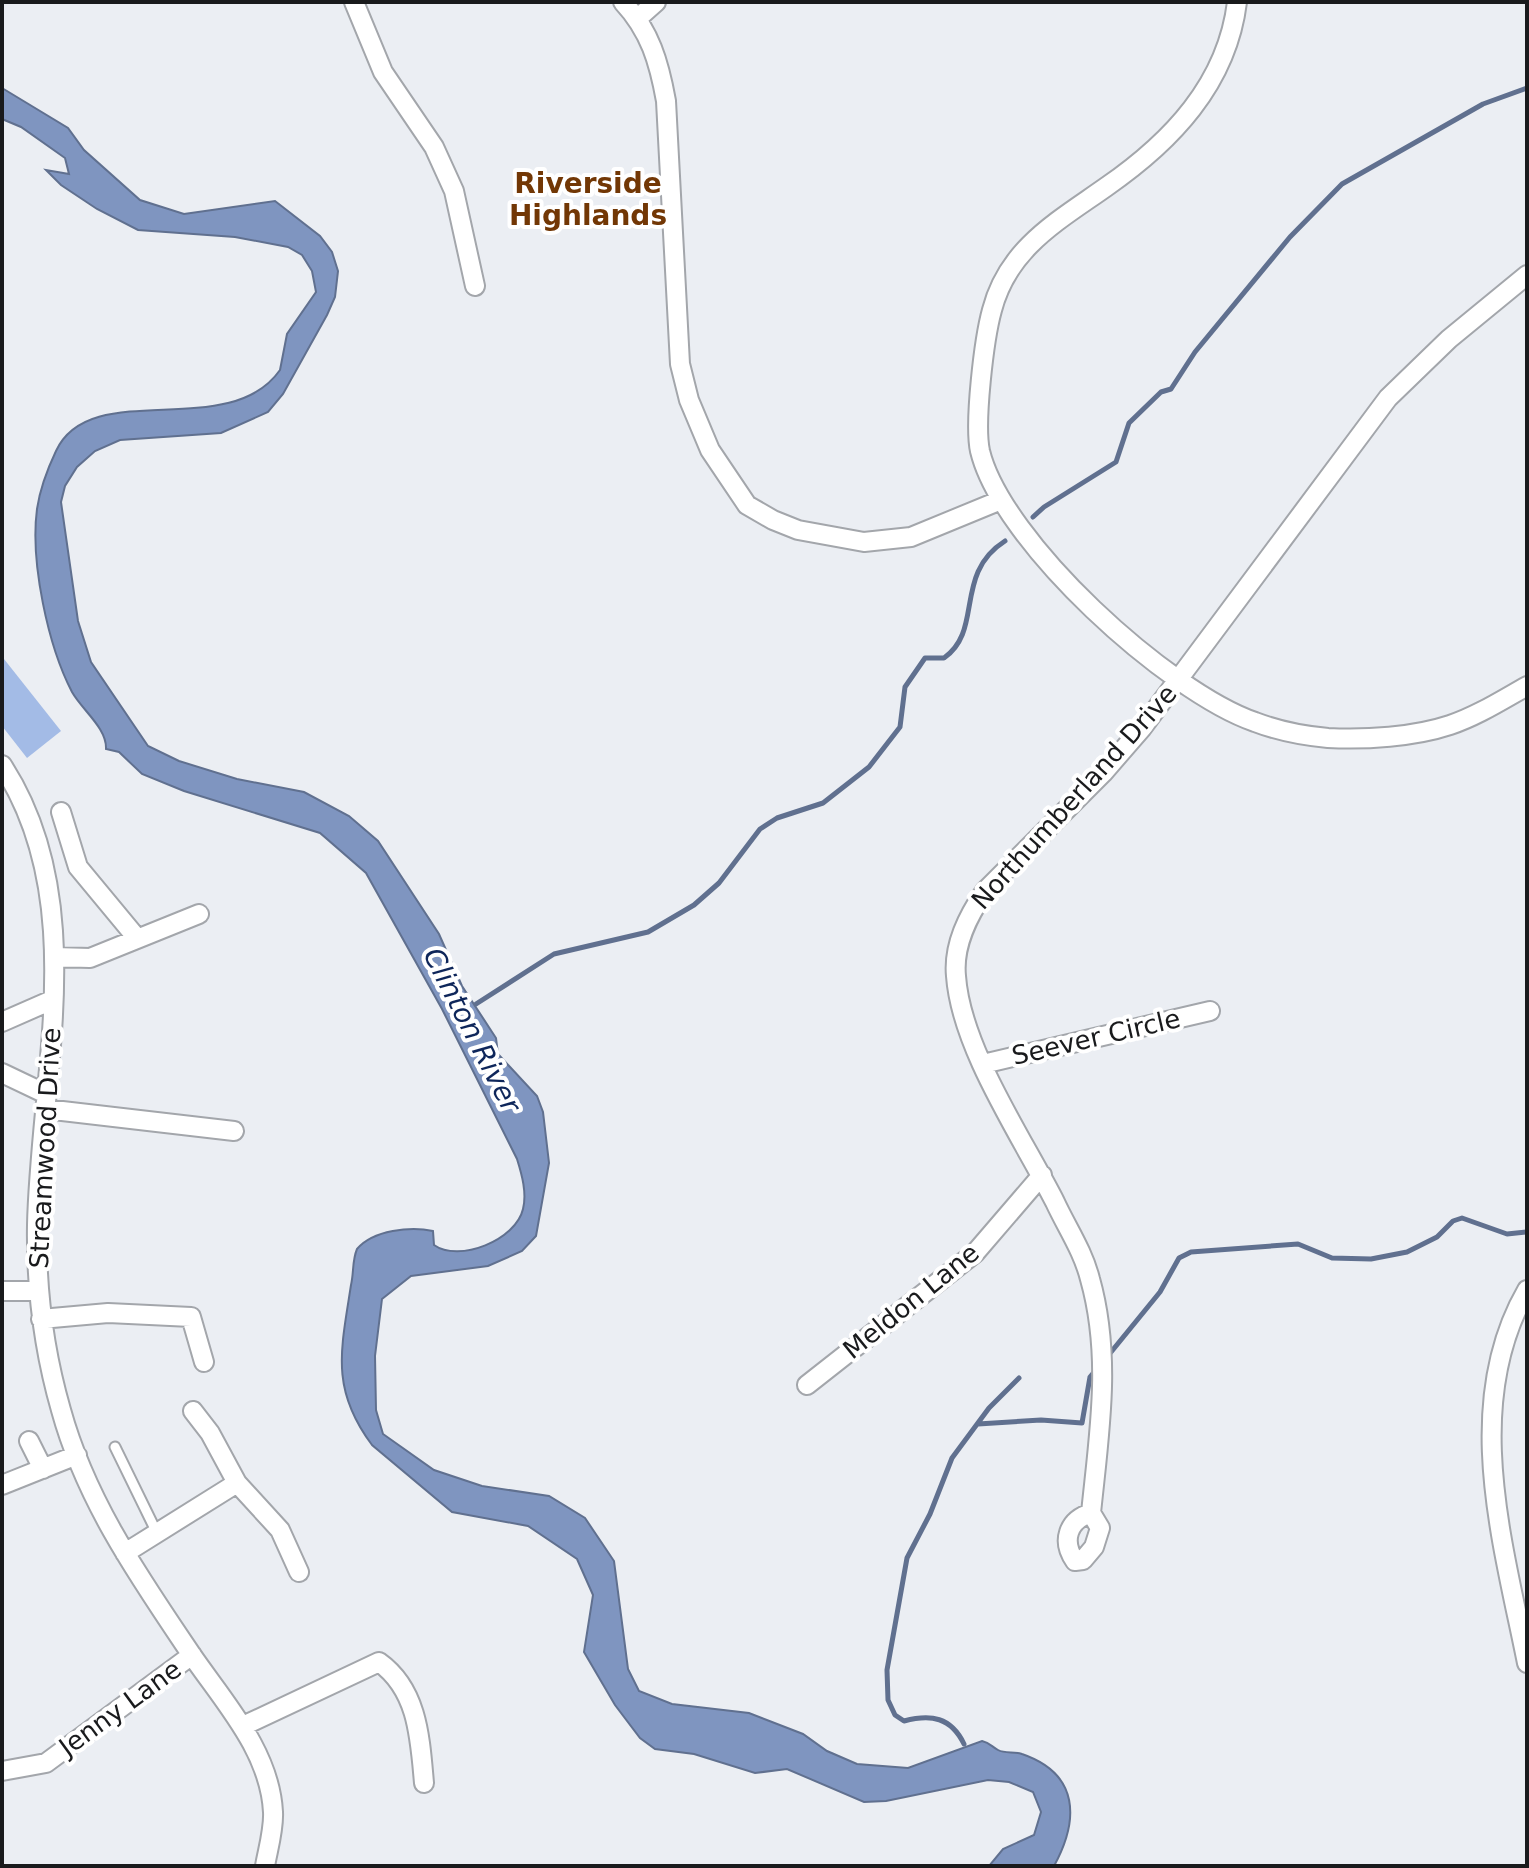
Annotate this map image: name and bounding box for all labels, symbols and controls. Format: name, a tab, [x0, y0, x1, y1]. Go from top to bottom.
district label: Riverside Highlands	[509, 167, 667, 232]
street label: Northumberland Drive	[965, 679, 1183, 915]
water label: Clinton River	[416, 942, 528, 1119]
street label: Seever Circle	[1009, 1003, 1183, 1071]
street label: Streamwood Drive	[24, 1027, 66, 1269]
street label: Meldon Lane	[837, 1237, 985, 1365]
street label: Jenny Lane	[52, 1654, 187, 1763]

